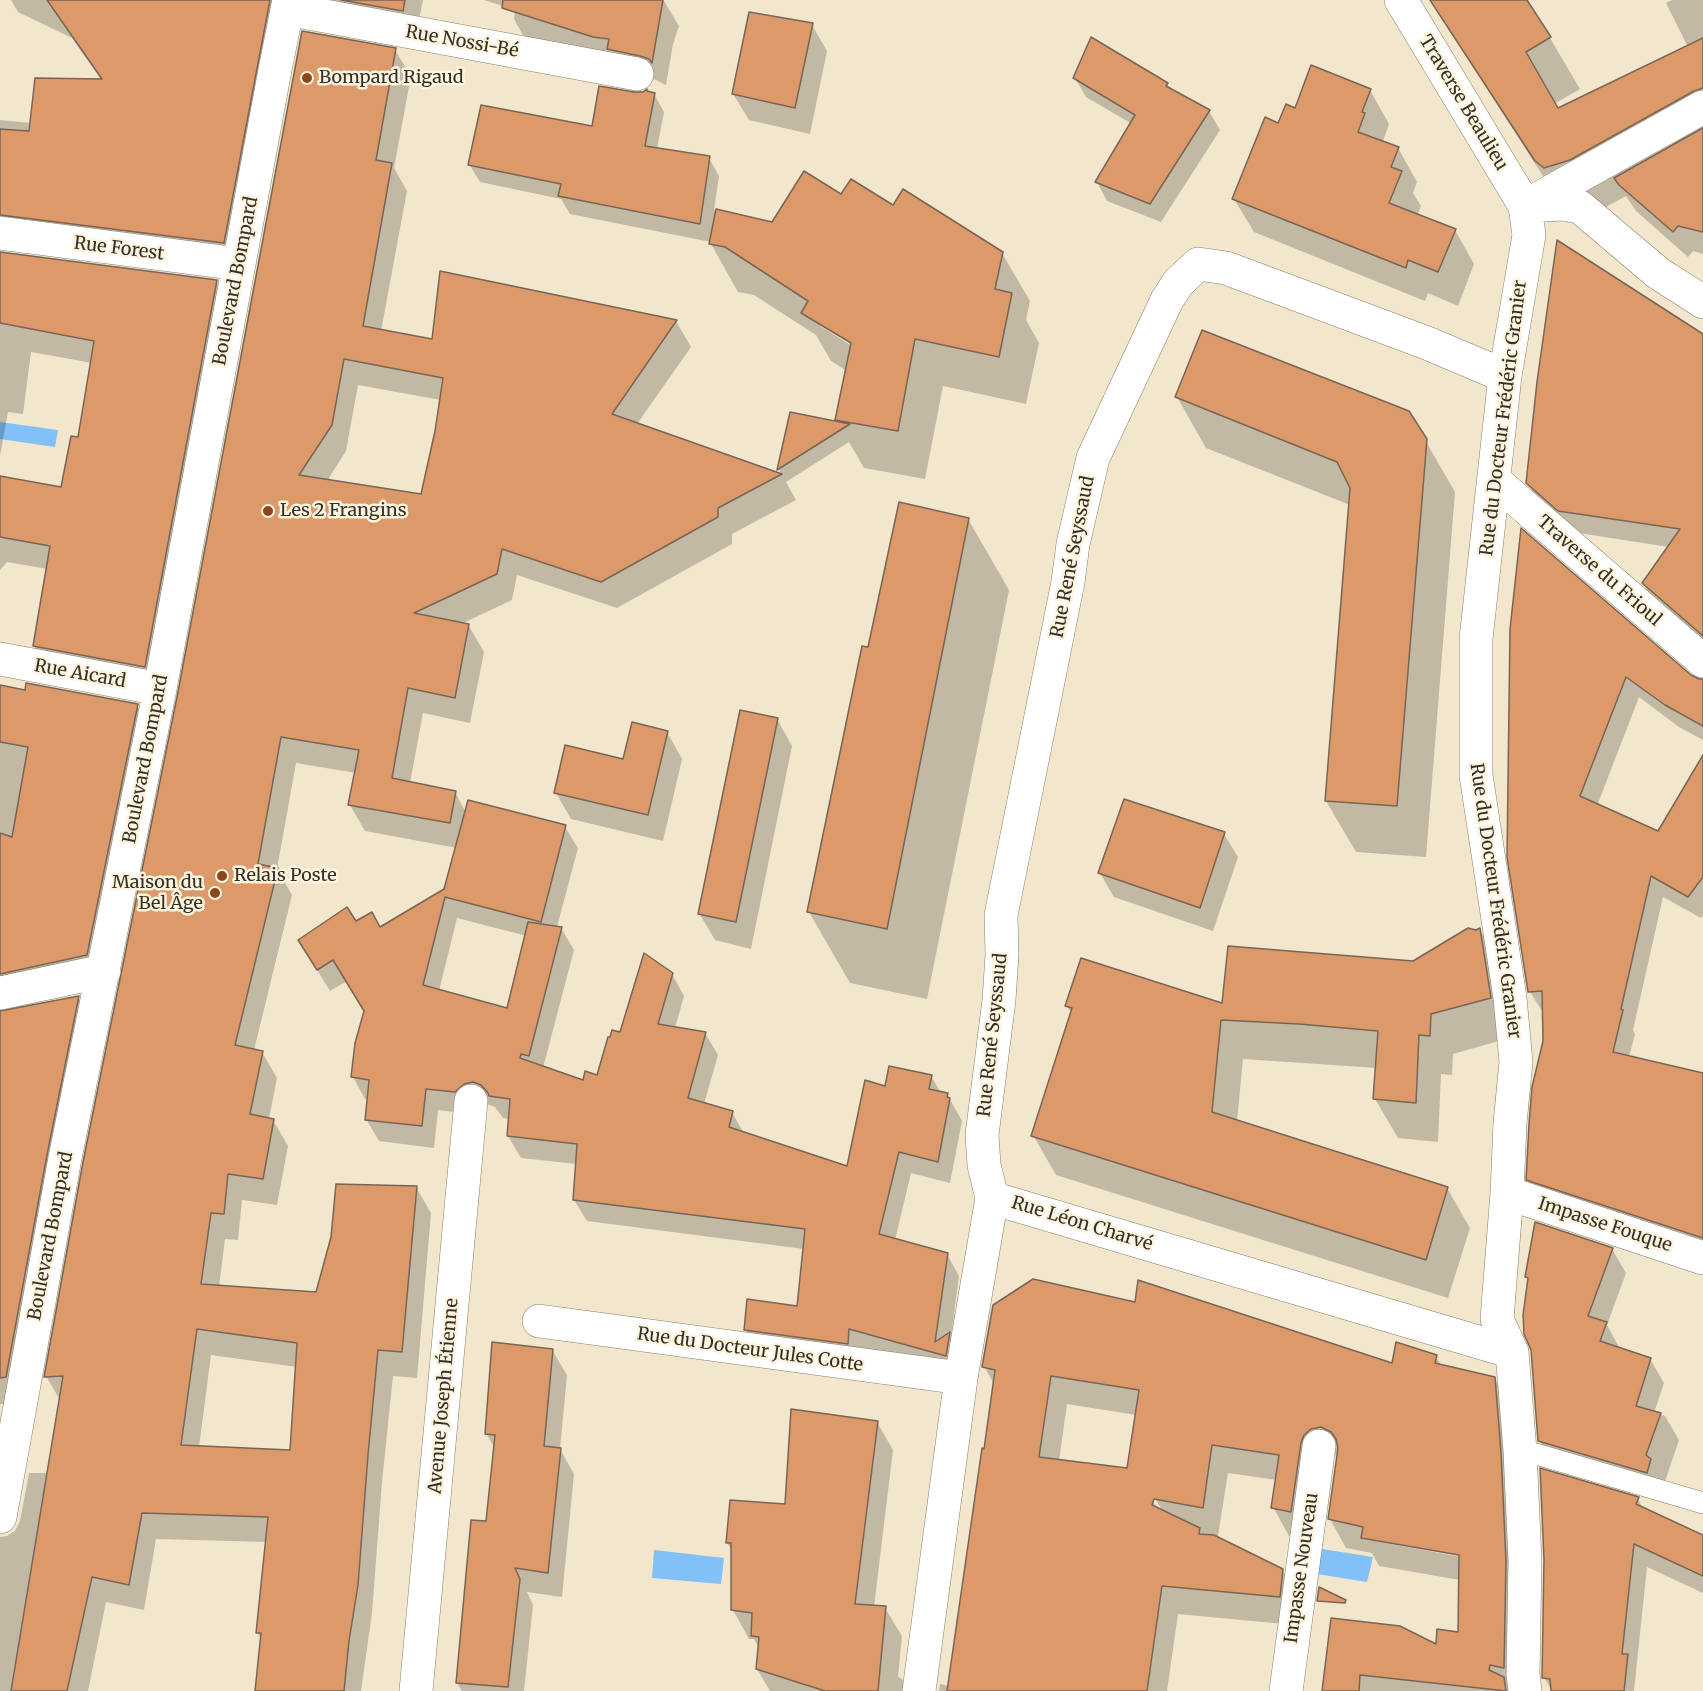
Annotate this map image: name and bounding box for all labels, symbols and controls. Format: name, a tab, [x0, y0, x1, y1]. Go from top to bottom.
street label: Rue Nossi-Bé	[404, 21, 520, 63]
street label: Traverse Beaulieu	[1414, 31, 1512, 175]
place label: Bompard Rigaud	[319, 67, 464, 89]
marker: Bompard Rigaud	[300, 71, 314, 85]
street label: Boulevard Bompard	[209, 195, 263, 367]
street label: Rue Forest	[73, 233, 165, 265]
street label: Rue du Docteur Frédéric Granier	[1476, 279, 1532, 557]
street label: Rue René Seyssaud	[1047, 474, 1099, 640]
place label: Les 2 Frangins	[280, 500, 406, 522]
marker: Les 2 Frangins	[261, 504, 275, 518]
street label: Traverse du Frioul	[1532, 511, 1666, 631]
street label: Rue Aicard	[32, 655, 128, 693]
street label: Boulevard Bompard	[119, 673, 173, 845]
street label: Rue du Docteur Frédéric Granier	[1465, 762, 1525, 1040]
place label: Relais Poste	[234, 865, 337, 887]
marker: Relais Poste	[215, 869, 229, 883]
place label: Maison du Bel Âge	[112, 872, 203, 914]
marker: Maison du Bel Âge	[208, 886, 222, 900]
street label: Rue René Seyssaud	[974, 952, 1012, 1118]
street label: Boulevard Bompard	[24, 1150, 78, 1322]
street label: Rue Léon Charvé	[1009, 1192, 1155, 1256]
street label: Impasse Fouque	[1535, 1193, 1675, 1257]
street label: Avenue Joseph Étienne	[425, 1297, 463, 1495]
street label: Rue du Docteur Jules Cotte	[636, 1323, 864, 1377]
street label: Impasse Nouveau	[1281, 1491, 1323, 1645]

